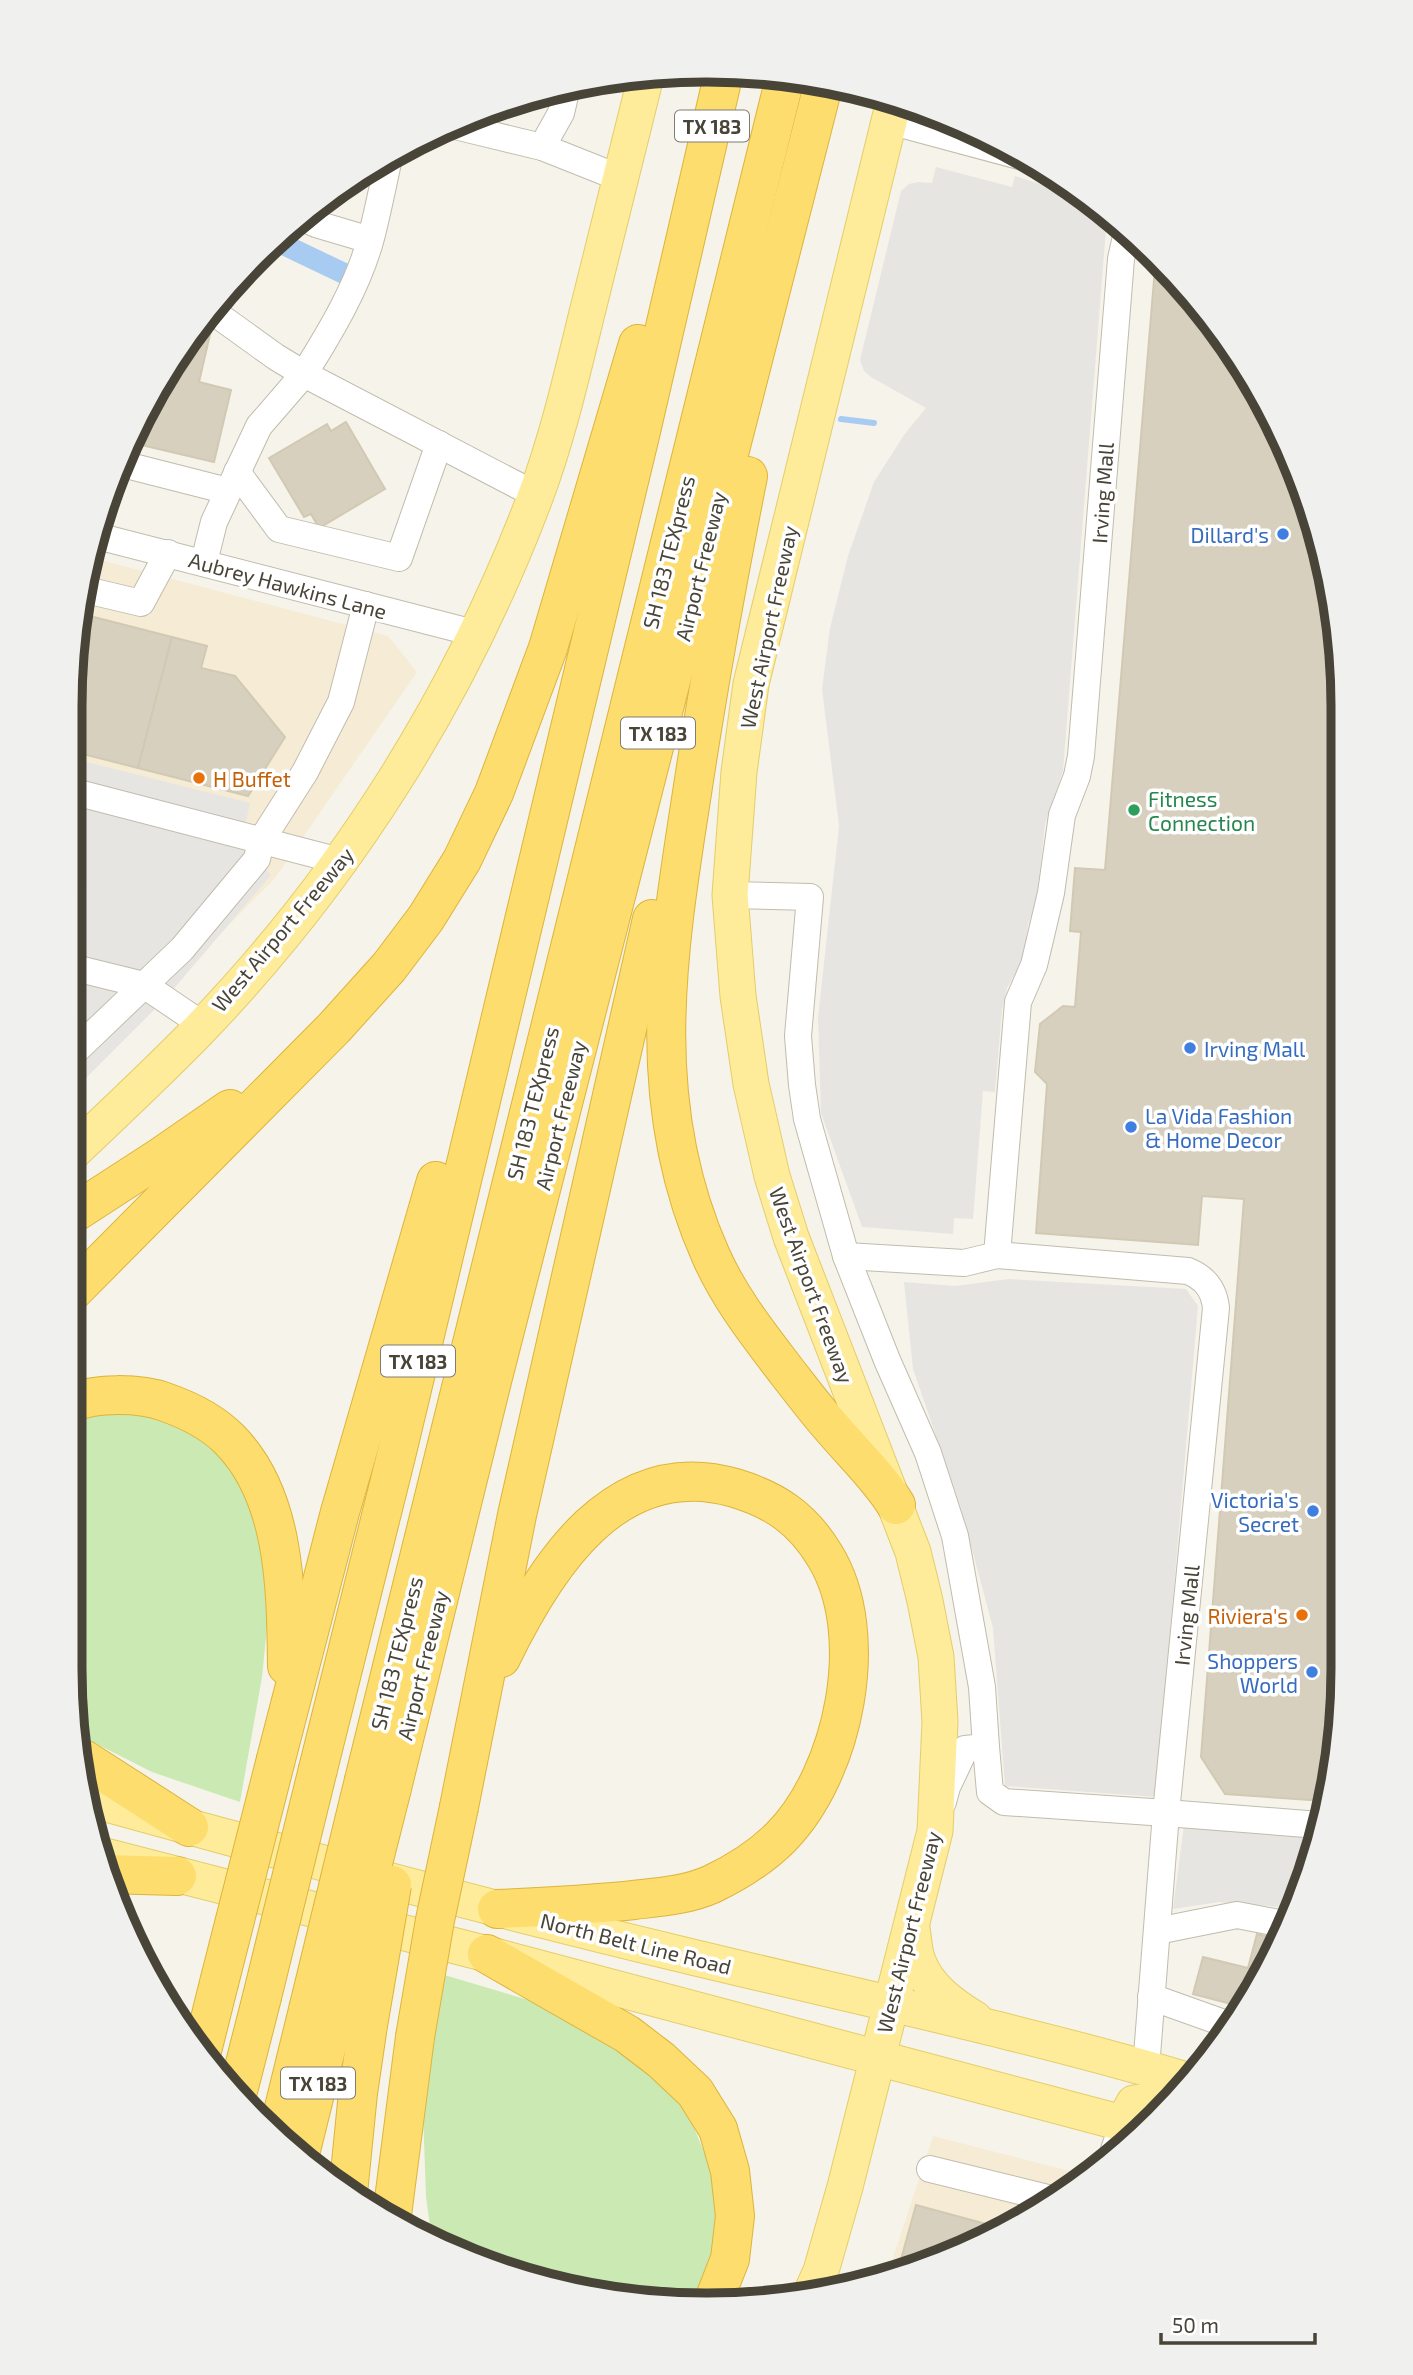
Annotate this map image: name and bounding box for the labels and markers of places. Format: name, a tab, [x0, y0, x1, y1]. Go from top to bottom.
place label: Dillard's	[1191, 522, 1269, 547]
marker: Dillard's	[1275, 526, 1291, 542]
place label: H Buffet	[213, 766, 291, 791]
marker: H Buffet	[191, 770, 207, 786]
place label: Fitness Connection	[1148, 786, 1255, 835]
marker: Fitness Connection	[1126, 802, 1142, 818]
place label: Irving Mall	[1204, 1036, 1306, 1061]
marker: Irving Mall	[1182, 1040, 1198, 1056]
place label: La Vida Fashion & Home Decor	[1145, 1103, 1292, 1152]
marker: La Vida Fashion & Home Decor	[1123, 1119, 1139, 1135]
place label: Victoria's Secret	[1211, 1487, 1299, 1536]
marker: Victoria's Secret	[1305, 1503, 1321, 1519]
place label: Riviera's	[1207, 1603, 1288, 1628]
marker: Riviera's	[1294, 1607, 1310, 1623]
place label: Shoppers World	[1207, 1648, 1298, 1697]
marker: Shoppers World	[1304, 1664, 1320, 1680]

